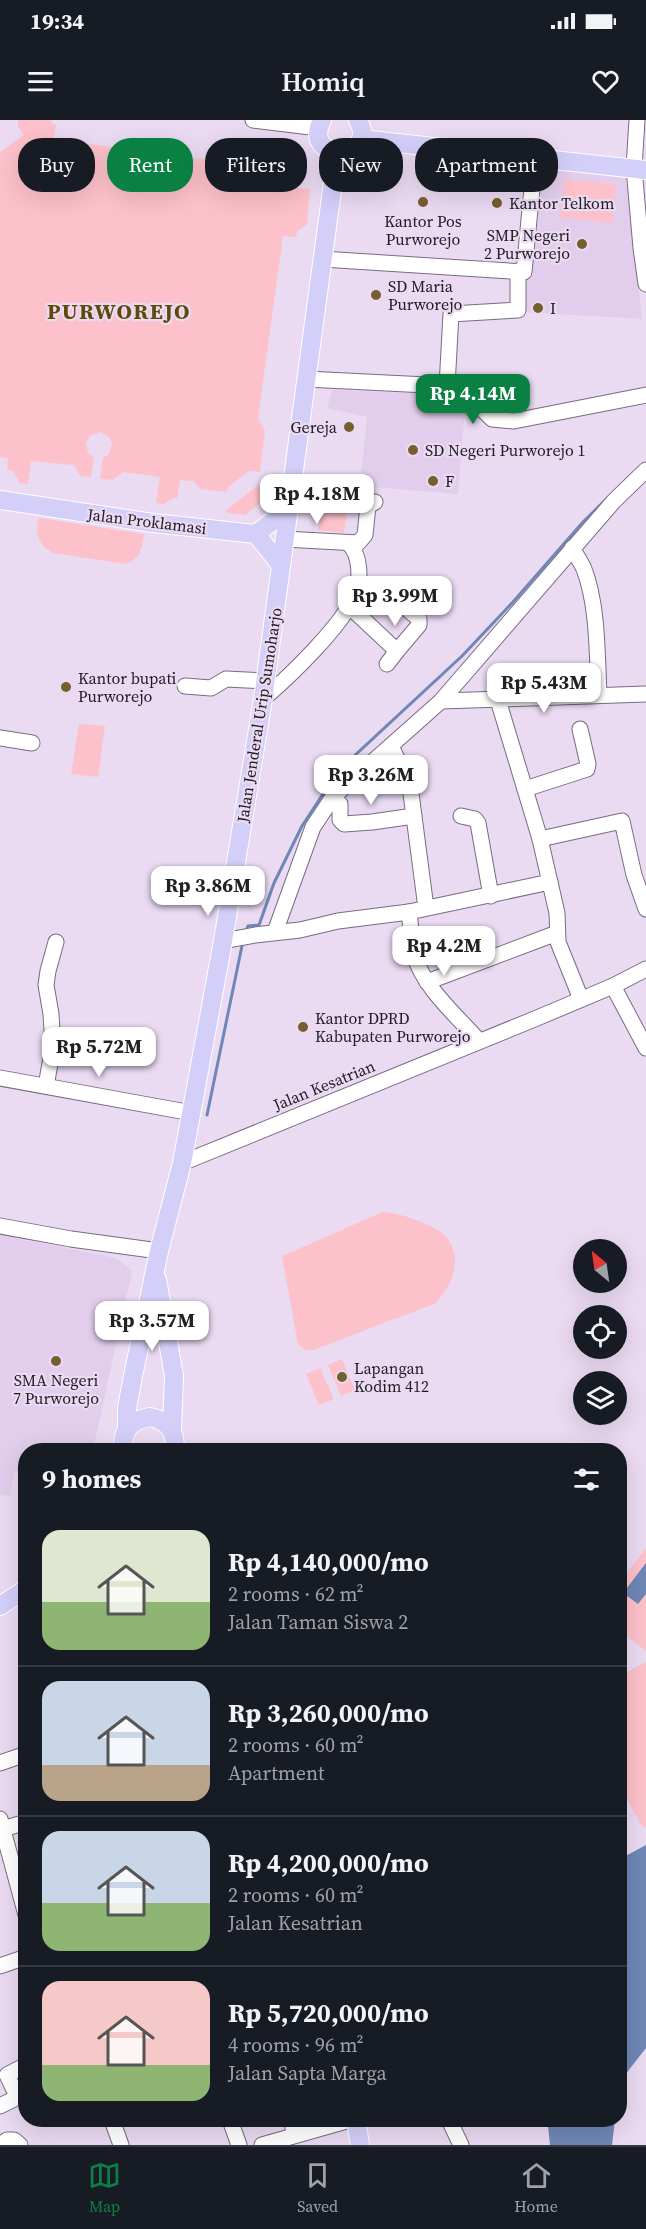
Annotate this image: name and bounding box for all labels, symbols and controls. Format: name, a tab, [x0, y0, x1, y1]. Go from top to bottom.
text: 19:34	[30, 6, 84, 36]
text: Homiq	[281, 63, 365, 100]
icon: menu	[24, 65, 57, 98]
icon: heart	[589, 65, 622, 98]
chip: Buy	[18, 138, 95, 192]
chip: Rent	[107, 138, 193, 192]
chip: Filters	[205, 138, 307, 192]
chip: New	[319, 138, 403, 192]
chip: Apartment	[415, 138, 558, 192]
place label: Kantor Telkom	[509, 192, 614, 214]
marker: Kantor Pos Purworejo	[416, 195, 430, 209]
marker: Kantor Telkom	[490, 196, 504, 210]
place label: Kantor Pos Purworejo	[384, 210, 462, 250]
place label: SMP Negeri 2 Purworejo	[484, 224, 570, 264]
marker: SMP Negeri 2 Purworejo	[575, 237, 589, 251]
place label: SD Maria Purworejo	[388, 275, 463, 315]
marker: SD Maria Purworejo	[369, 288, 383, 302]
district label: PURWOREJO	[47, 296, 191, 326]
place label: I	[550, 297, 556, 319]
marker: I	[531, 301, 545, 315]
pin: Rp 4.14M	[411, 374, 535, 425]
text: Rp 4.14M	[430, 379, 516, 407]
place label: Gereja	[291, 416, 338, 438]
marker: Gereja	[342, 420, 356, 434]
place label: SD Negeri Purworejo 1	[425, 439, 585, 461]
marker: SD Negeri Purworejo 1	[406, 443, 420, 457]
place label: F	[445, 470, 454, 492]
pin: Rp 4.18M	[255, 474, 379, 525]
marker: F	[426, 474, 440, 488]
text: Rp 4.18M	[274, 479, 360, 507]
street label: Jalan Proklamasi	[85, 503, 208, 539]
pin: Rp 3.99M	[333, 576, 457, 627]
text: Rp 3.99M	[352, 581, 438, 609]
street label: Jalan Jenderal Urip Sumoharjo	[231, 606, 287, 825]
pin: Rp 5.43M	[482, 663, 606, 714]
place label: Kantor bupati Purworejo	[78, 667, 177, 707]
text: Rp 5.43M	[501, 668, 587, 696]
marker: Kantor bupati Purworejo	[59, 680, 73, 694]
pin: Rp 3.26M	[309, 755, 433, 806]
text: Rp 3.26M	[328, 760, 414, 788]
pin: Rp 3.86M	[146, 866, 270, 917]
text: Rp 3.86M	[165, 871, 251, 899]
pin: Rp 4.2M	[389, 926, 499, 977]
text: Rp 4.2M	[406, 931, 482, 959]
place label: Kantor DPRD Kabupaten Purworejo	[315, 1007, 471, 1047]
marker: Kantor DPRD Kabupaten Purworejo	[296, 1020, 310, 1034]
pin: Rp 5.72M	[37, 1027, 161, 1078]
text: Rp 5.72M	[56, 1032, 142, 1060]
street label: Jalan Kesatrian	[269, 1054, 378, 1116]
north arrow	[573, 1239, 627, 1293]
map controls	[573, 1239, 627, 1425]
pin: Rp 3.57M	[90, 1301, 214, 1352]
button: locate	[573, 1305, 627, 1359]
text: Rp 3.57M	[109, 1306, 195, 1334]
marker: SMA Negeri 7 Purworejo	[49, 1354, 63, 1368]
place label: Lapangan Kodim 412	[354, 1357, 429, 1397]
place label: SMA Negeri 7 Purworejo	[13, 1369, 99, 1409]
marker: Lapangan Kodim 412	[335, 1370, 349, 1384]
button: layers	[573, 1371, 627, 1425]
text: 9 homes	[42, 1461, 141, 1497]
icon: filters	[570, 1463, 603, 1496]
text: Rp 4,140,000/mo	[228, 1544, 429, 1580]
icon: home	[90, 1554, 162, 1626]
text: 2 rooms · 62 m²	[228, 1580, 364, 1608]
text: Jalan Taman Siswa 2	[228, 1608, 408, 1636]
text: Rp 3,260,000/mo	[228, 1695, 429, 1731]
icon: home	[90, 1705, 162, 1777]
text: 2 rooms · 60 m²	[228, 1731, 364, 1759]
text: Apartment	[228, 1759, 325, 1787]
text: Rp 4,200,000/mo	[228, 1845, 429, 1881]
icon: home	[90, 1855, 162, 1927]
text: 2 rooms · 60 m²	[228, 1881, 364, 1909]
text: Jalan Kesatrian	[228, 1909, 363, 1937]
text: Rp 5,720,000/mo	[228, 1995, 429, 2031]
icon: home	[90, 2005, 162, 2077]
text: 4 rooms · 96 m²	[228, 2031, 364, 2059]
text: Jalan Sapta Marga	[228, 2059, 387, 2087]
tab: Map	[88, 2159, 121, 2217]
tab: Saved	[297, 2159, 338, 2217]
tab: Home	[514, 2159, 558, 2217]

